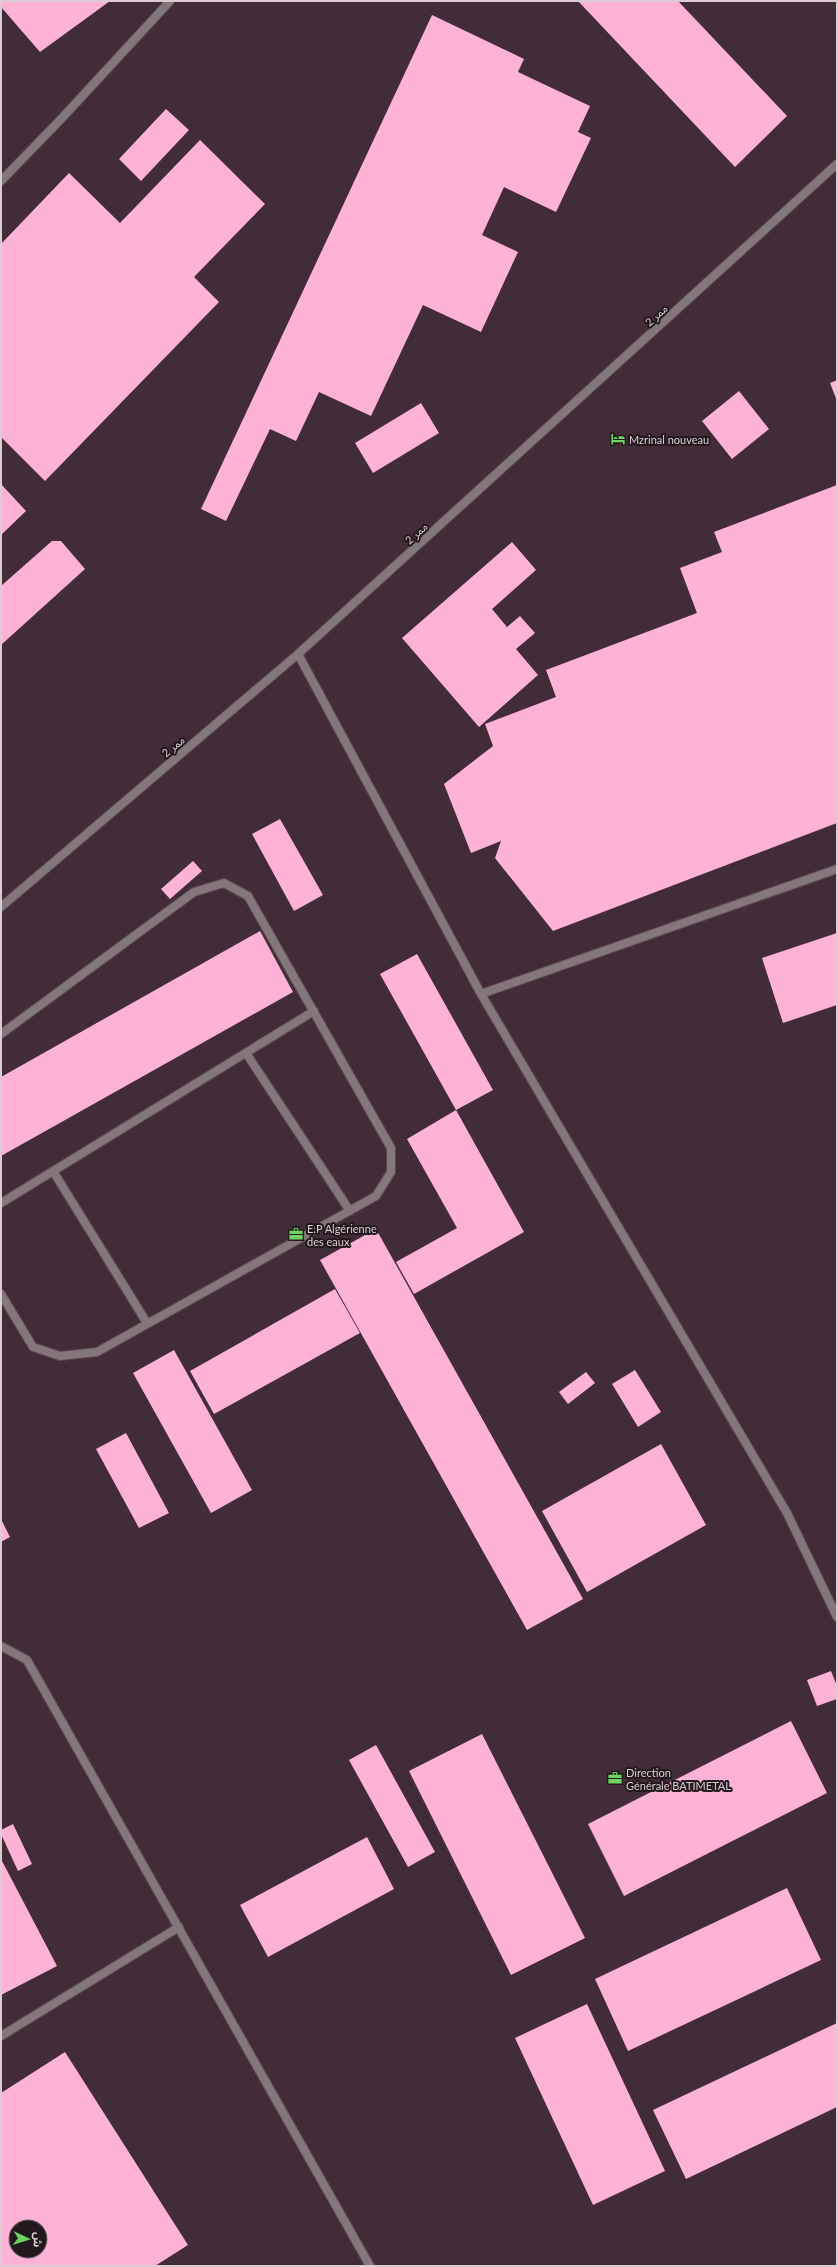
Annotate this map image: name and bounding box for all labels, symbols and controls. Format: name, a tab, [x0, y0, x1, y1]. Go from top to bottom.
street label: ممر 2	[642, 301, 671, 329]
hotel icon: Mzrinal nouveau	[610, 431, 626, 447]
place label: Mzrinal nouveau	[629, 433, 709, 446]
street label: ممر 2	[402, 519, 431, 547]
street label: ممر 2	[159, 733, 188, 760]
place label: E.P Algérienne des eaux	[307, 1222, 377, 1248]
office icon: E.P Algérienne des eaux	[288, 1226, 304, 1242]
place label: Direction Générale BATIMETAL	[626, 1766, 731, 1792]
office icon: Direction Générale BATIMETAL	[607, 1770, 623, 1786]
north arrow	[8, 2219, 48, 2259]
text: ش	[30, 2232, 45, 2248]

